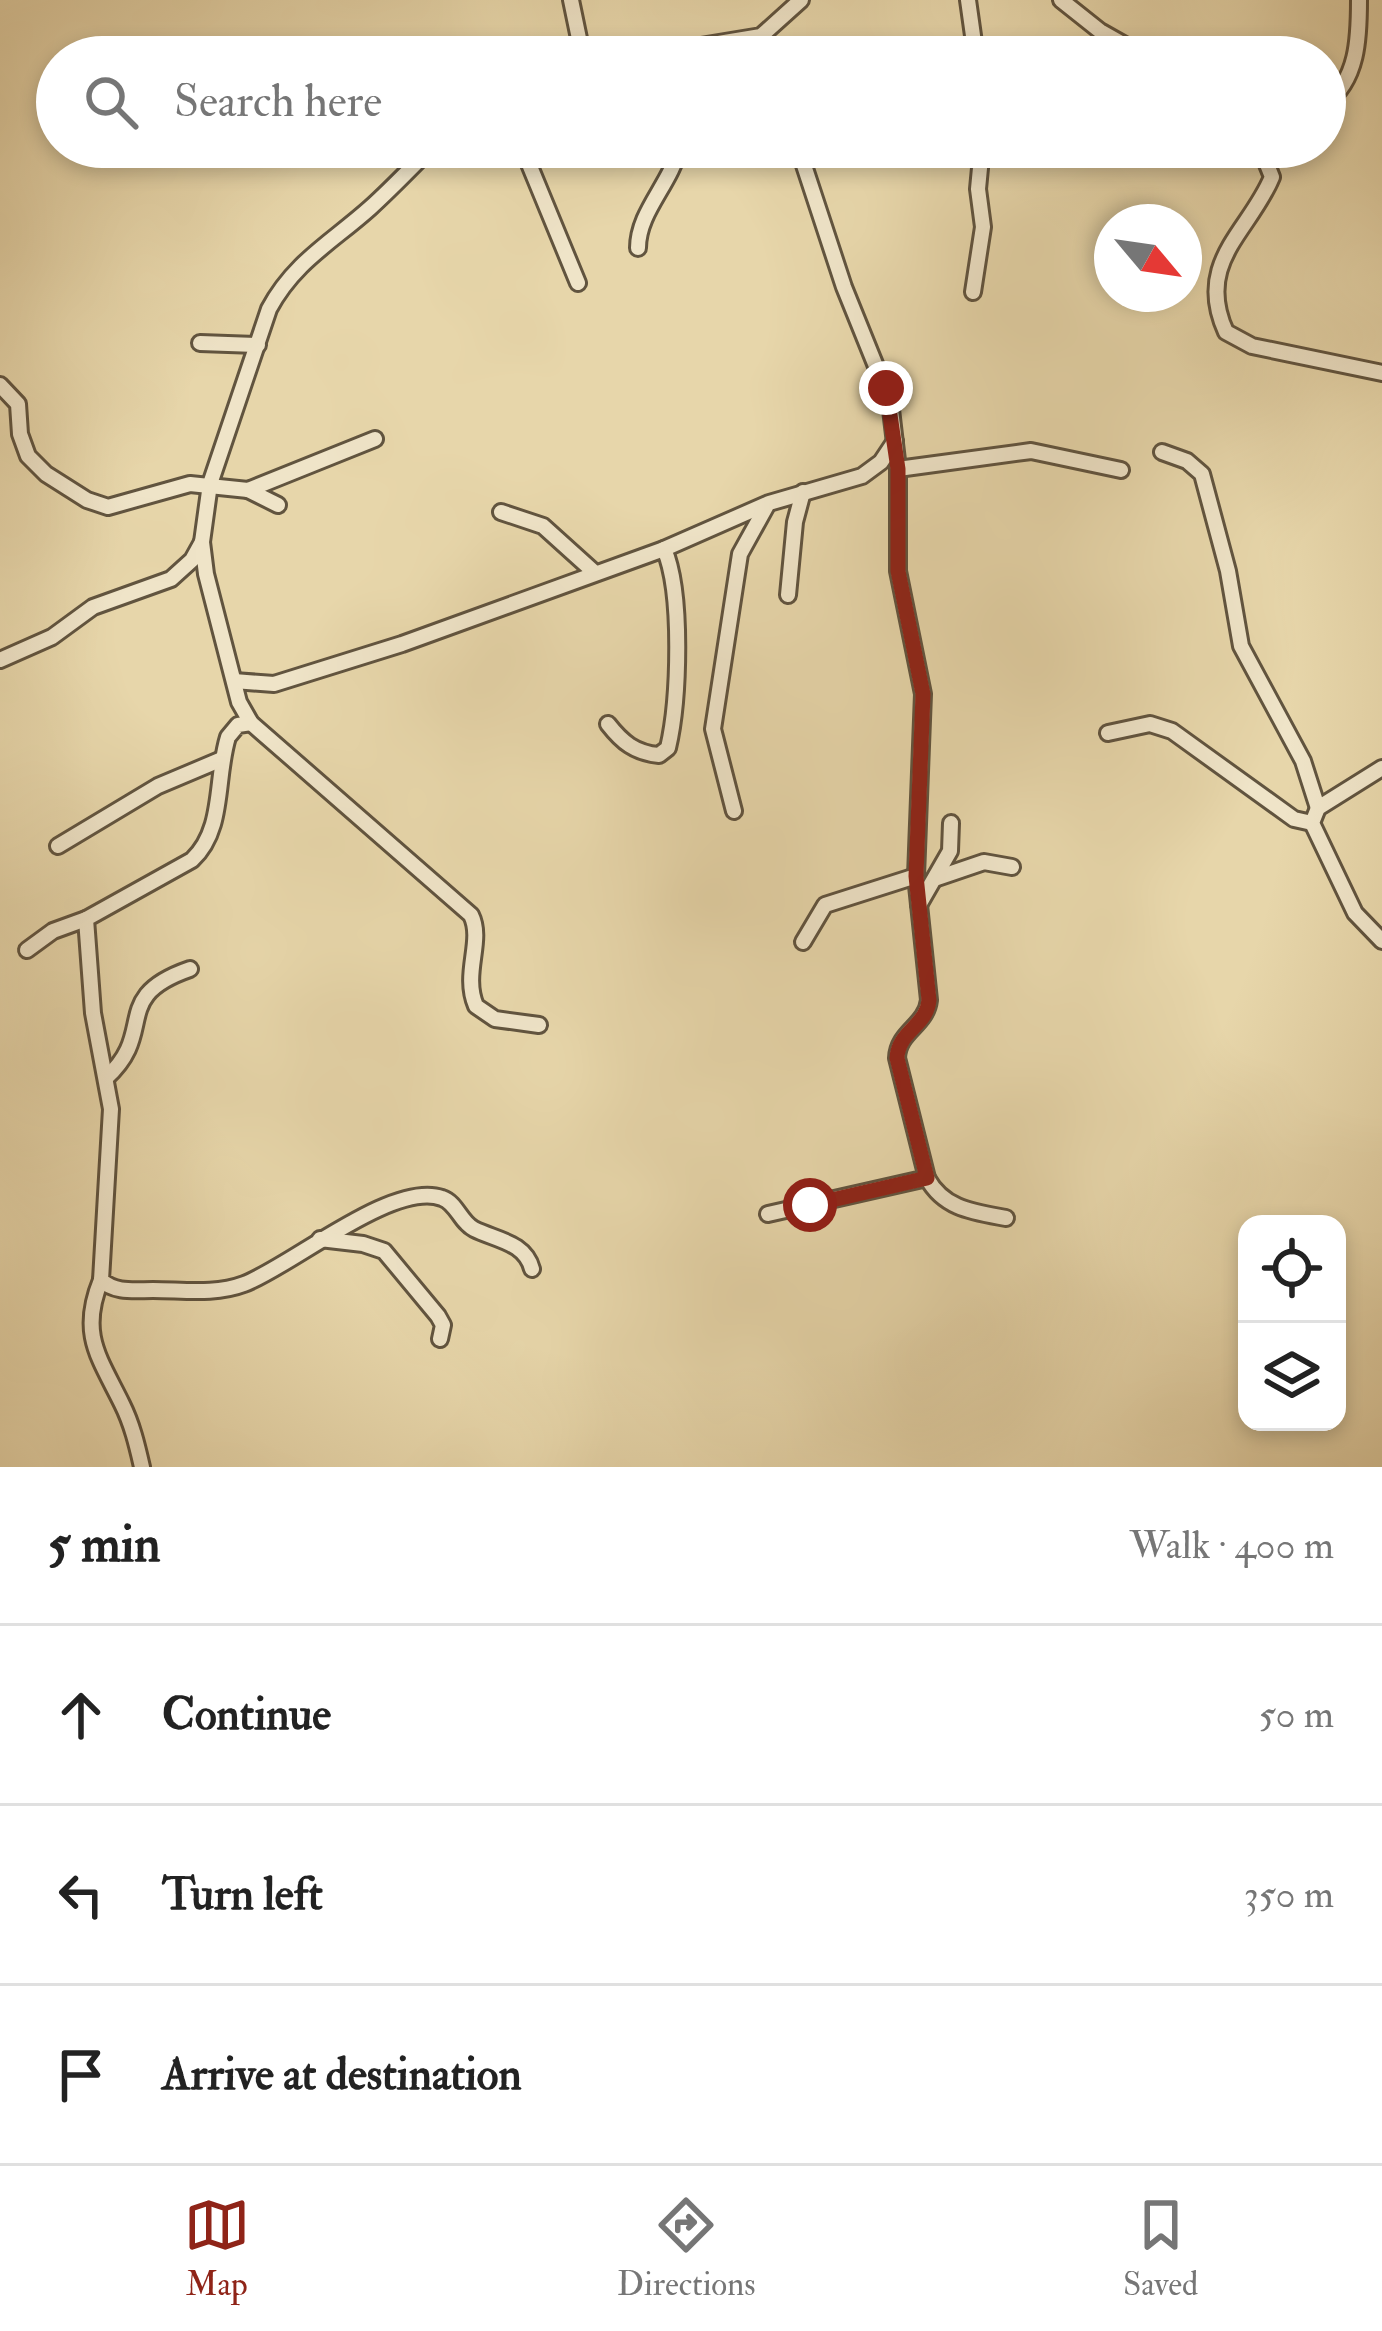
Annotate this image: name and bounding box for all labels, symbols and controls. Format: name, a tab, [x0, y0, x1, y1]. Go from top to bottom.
search box	[36, 36, 1346, 168]
icon: search	[78, 69, 144, 135]
text: Search here	[174, 74, 382, 130]
north arrow	[1094, 204, 1202, 312]
route end	[859, 361, 913, 415]
route start	[783, 1178, 837, 1232]
map controls	[1238, 1215, 1346, 1431]
button: locate	[1238, 1215, 1346, 1323]
button: layers	[1238, 1323, 1346, 1431]
text: 5 min	[48, 1513, 161, 1577]
text: Walk · 400 m	[1129, 1521, 1334, 1570]
icon: ahead	[48, 1682, 114, 1748]
text: Continue	[162, 1687, 331, 1743]
text: 50 m	[1259, 1690, 1334, 1739]
icon: left	[48, 1862, 114, 1928]
text: Turn left	[162, 1867, 323, 1923]
text: 350 m	[1244, 1870, 1334, 1919]
icon: arrive	[48, 2042, 114, 2108]
text: Arrive at destination	[162, 2047, 522, 2103]
tab: Map	[184, 2192, 250, 2305]
tab: Directions	[617, 2192, 756, 2305]
tab: Saved	[1123, 2192, 1198, 2305]

